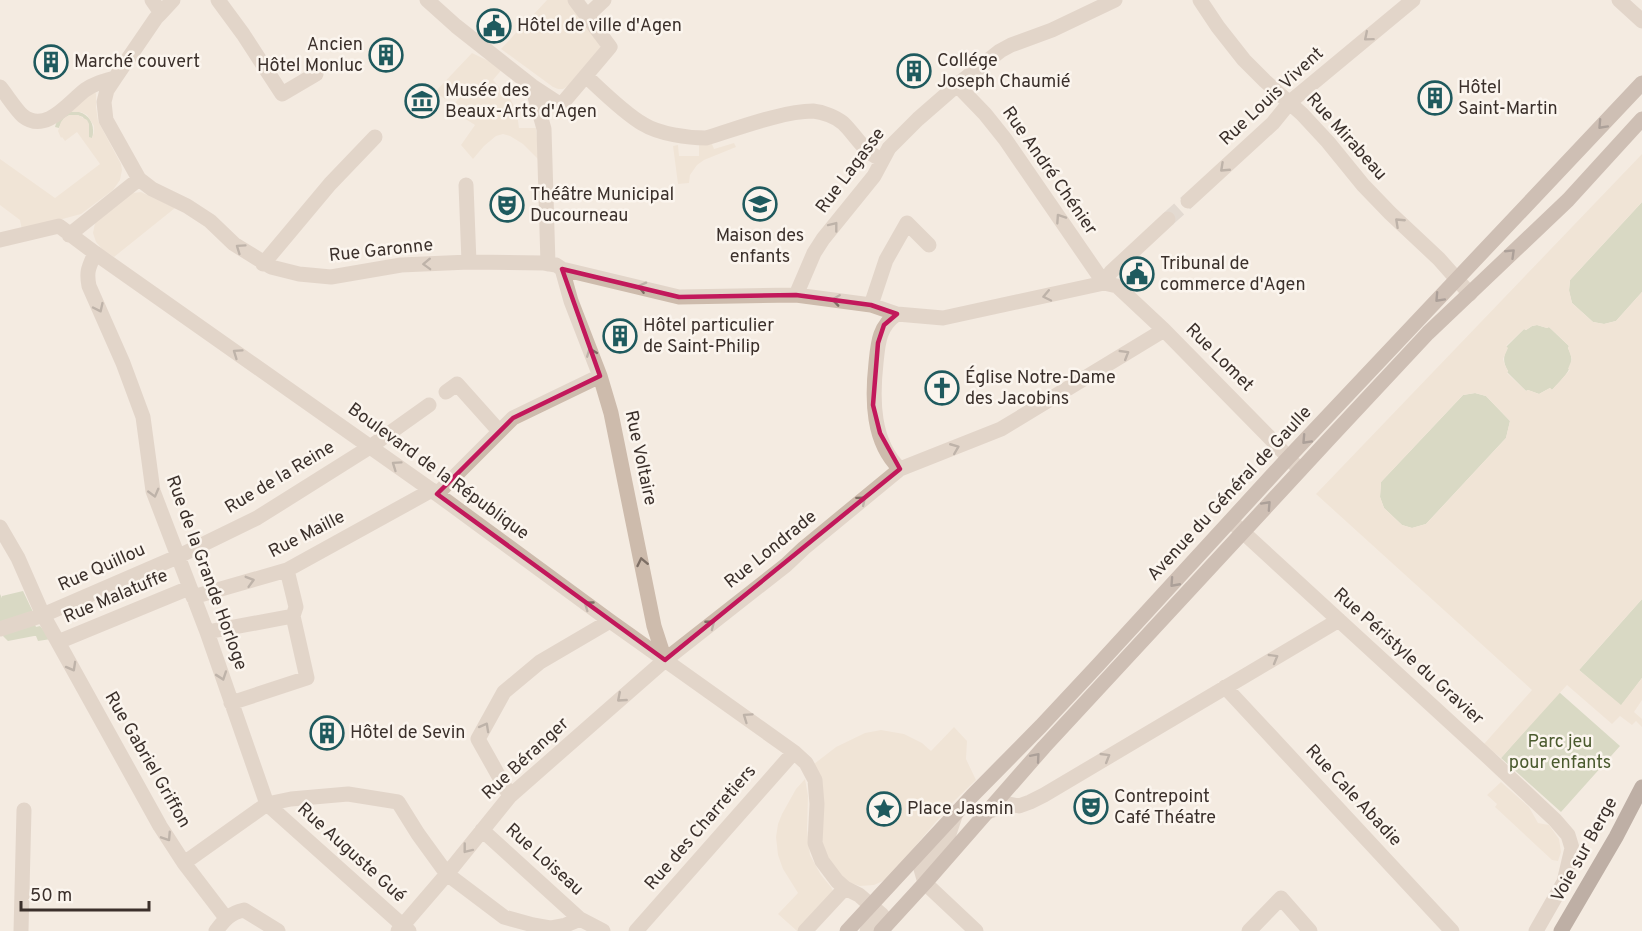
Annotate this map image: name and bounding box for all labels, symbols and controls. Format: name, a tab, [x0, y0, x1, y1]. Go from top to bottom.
public building icon: Hôtel de ville d'Agen	[476, 8, 512, 44]
place label: Hôtel de ville d'Agen	[517, 15, 682, 38]
one-way arrow	[1364, 30, 1375, 41]
place label: Ancien Hôtel Monluc	[257, 34, 363, 78]
building icon: Ancien Hôtel Monluc	[368, 37, 404, 73]
street label: Rue Louis Vivent	[1215, 43, 1329, 151]
building icon: Marché couvert	[33, 44, 69, 80]
place label: Collége Joseph Chaumié	[937, 50, 1070, 94]
place label: Marché couvert	[74, 51, 200, 74]
building icon: Collége Joseph Chaumié	[896, 53, 932, 89]
place label: Hôtel Saint-Martin	[1458, 77, 1558, 121]
place label: Musée des Beaux-Arts d'Agen	[445, 80, 597, 124]
building icon: Hôtel Saint-Martin	[1417, 80, 1453, 116]
museum icon: Musée des Beaux-Arts d'Agen	[404, 83, 440, 119]
street label: Rue Mirabeau	[1301, 88, 1391, 186]
street label: Rue André Chénier	[996, 102, 1102, 240]
one-way arrow	[1598, 119, 1609, 129]
street label: Rue Lagasse	[811, 124, 891, 218]
one-way arrow	[1220, 161, 1230, 172]
place label: Théâtre Municipal Ducourneau	[530, 184, 674, 228]
school or university icon: Maison des enfants	[742, 186, 778, 222]
theatre icon: Théâtre Municipal Ducourneau	[489, 187, 525, 223]
one-way arrow	[1056, 213, 1067, 224]
one-way arrow	[1396, 219, 1407, 230]
one-way arrow	[826, 221, 837, 232]
place label: Maison des enfants	[716, 225, 804, 269]
street label: Rue Garonne	[328, 234, 434, 268]
one-way arrow	[235, 244, 246, 255]
one-way arrow	[1505, 249, 1515, 260]
place label: Tribunal de commerce d'Agen	[1160, 253, 1306, 297]
public building icon: Tribunal de commerce d'Agen	[1119, 256, 1155, 292]
one-way arrow	[423, 258, 432, 271]
one-way arrow	[637, 282, 647, 295]
one-way arrow	[1043, 289, 1053, 302]
one-way arrow	[1435, 291, 1446, 301]
one-way arrow	[831, 295, 840, 307]
one-way arrow	[92, 301, 104, 312]
place label: Hôtel particulier de Saint-Philip	[643, 315, 774, 359]
building icon: Hôtel particulier de Saint-Philip	[602, 318, 638, 354]
street label: Rue Lomet	[1180, 319, 1258, 397]
one-way arrow	[585, 348, 598, 358]
one-way arrow	[232, 349, 243, 360]
one-way arrow	[1119, 349, 1129, 361]
place label: Église Notre-Dame des Jacobins	[965, 365, 1116, 411]
church icon: Église Notre-Dame des Jacobins	[924, 370, 960, 406]
street label: Boulevard de la République	[343, 398, 533, 546]
street label: Avenue du Général de Gaulle	[1143, 402, 1317, 586]
street label: Rue Voltaire	[619, 408, 661, 508]
one-way arrow	[1302, 432, 1313, 443]
street label: Rue de la Reine	[221, 436, 339, 520]
one-way arrow	[948, 443, 959, 455]
one-way arrow	[392, 461, 403, 472]
street label: Rue de la Grande Horloge	[160, 472, 252, 674]
one-way arrow	[147, 488, 160, 498]
one-way arrow	[855, 496, 866, 507]
one-way arrow	[1260, 502, 1271, 512]
street label: Rue Maille	[265, 506, 349, 564]
street label: Rue Londrade	[720, 506, 822, 594]
street label: Rue Quillou	[55, 539, 149, 597]
one-way arrow	[636, 557, 649, 567]
street label: Rue Malatuffe	[60, 565, 172, 629]
one-way arrow	[244, 576, 255, 588]
one-way arrow	[1170, 577, 1181, 587]
street label: Rue Péristyle du Gravier	[1328, 583, 1488, 731]
one-way arrow	[583, 601, 594, 612]
one-way arrow	[704, 620, 715, 631]
one-way arrow	[1268, 654, 1278, 665]
one-way arrow	[65, 660, 76, 671]
one-way arrow	[215, 670, 228, 681]
street label: Rue Gabriel Griffon	[99, 688, 195, 832]
one-way arrow	[617, 691, 628, 702]
street label: Rue Béranger	[478, 713, 574, 805]
one-way arrow	[743, 713, 754, 724]
building icon: Hôtel de Sevin	[309, 715, 345, 751]
place label: Hôtel de Sevin	[350, 722, 465, 745]
one-way arrow	[478, 723, 489, 733]
park label: Parc jeu pour enfants	[1509, 731, 1611, 775]
street label: Rue Cale Abadie	[1300, 740, 1406, 852]
one-way arrow	[1029, 753, 1040, 764]
one-way arrow	[1100, 753, 1110, 765]
street label: Rue des Charretiers	[640, 761, 762, 895]
place label: Contrepoint Café Théatre	[1114, 786, 1216, 830]
theatre icon: Contrepoint Café Théatre	[1073, 789, 1109, 825]
place icon: Place Jasmin	[866, 791, 902, 827]
street label: Voie sur Berge	[1547, 794, 1623, 906]
street label: Rue Auguste Gué	[292, 798, 410, 908]
place label: Place Jasmin	[907, 798, 1014, 821]
street label: Rue Loiseau	[500, 819, 588, 901]
one-way arrow	[160, 830, 171, 841]
one-way arrow	[464, 842, 475, 853]
scale bar	[21, 874, 148, 912]
text: 50 m	[30, 885, 72, 908]

